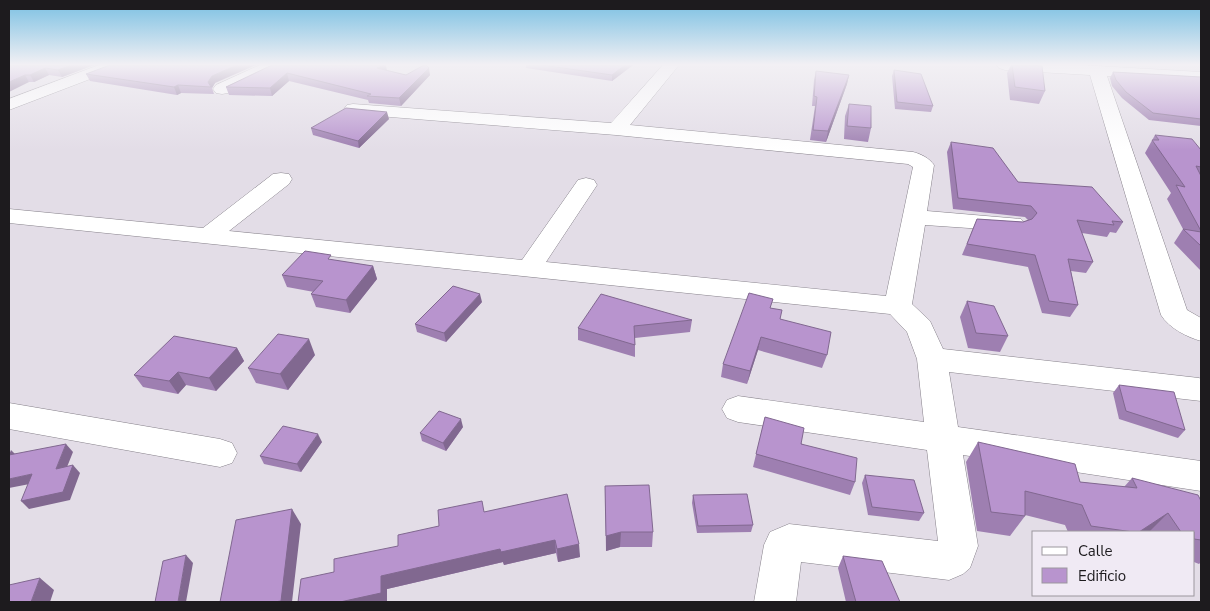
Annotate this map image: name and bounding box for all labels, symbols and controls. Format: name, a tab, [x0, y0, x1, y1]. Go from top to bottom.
legend	[1032, 531, 1195, 596]
text: Calle	[1078, 541, 1113, 561]
text: Edificio	[1078, 566, 1126, 586]

